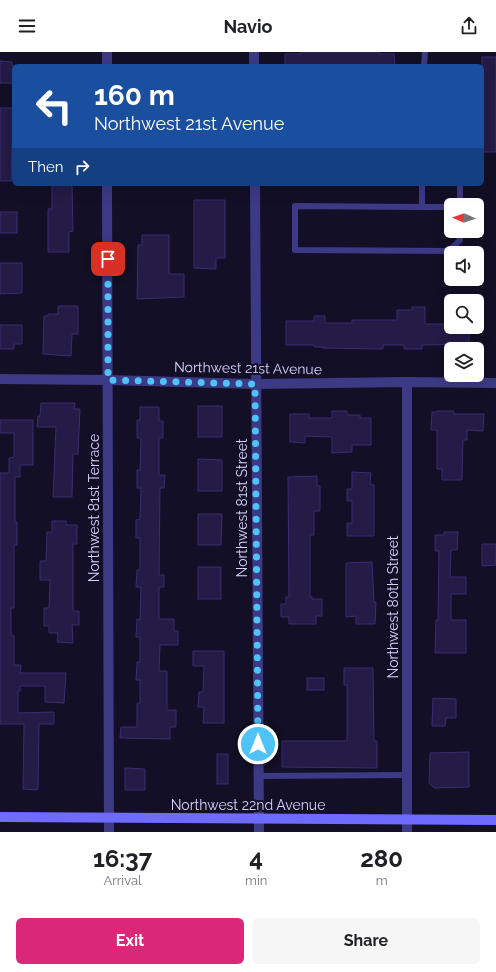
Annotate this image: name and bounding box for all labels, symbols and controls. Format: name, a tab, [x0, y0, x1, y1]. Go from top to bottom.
icon: menu	[16, 15, 38, 37]
icon: share	[458, 15, 480, 37]
text: Navio	[223, 16, 273, 37]
text: 160 m	[94, 79, 175, 112]
icon: left	[28, 80, 80, 132]
text: Northwest 21st Avenue	[94, 113, 284, 134]
icon: right	[71, 156, 93, 178]
text: Then	[28, 158, 63, 176]
north arrow	[444, 198, 484, 238]
map controls	[444, 198, 484, 382]
pin	[91, 242, 125, 276]
button: sound	[444, 246, 484, 286]
icon: arrive	[97, 248, 119, 270]
button: search	[444, 294, 484, 334]
button: layers	[444, 342, 484, 382]
street label: Northwest 21st Avenue	[174, 359, 322, 377]
street label: Northwest 81st Terrace	[86, 434, 102, 582]
street label: Northwest 81st Street	[234, 438, 250, 578]
street label: Northwest 80th Street	[385, 535, 401, 679]
position arrow	[237, 723, 279, 765]
street label: Northwest 22nd Avenue	[171, 797, 325, 813]
text: 16:37	[93, 844, 152, 873]
text: 4	[249, 844, 263, 873]
text: 280	[360, 844, 403, 873]
text: Arrival	[103, 873, 142, 888]
text: min	[245, 873, 267, 888]
text: m	[376, 873, 388, 888]
button: Exit	[16, 918, 244, 964]
button: Share	[252, 918, 480, 964]

